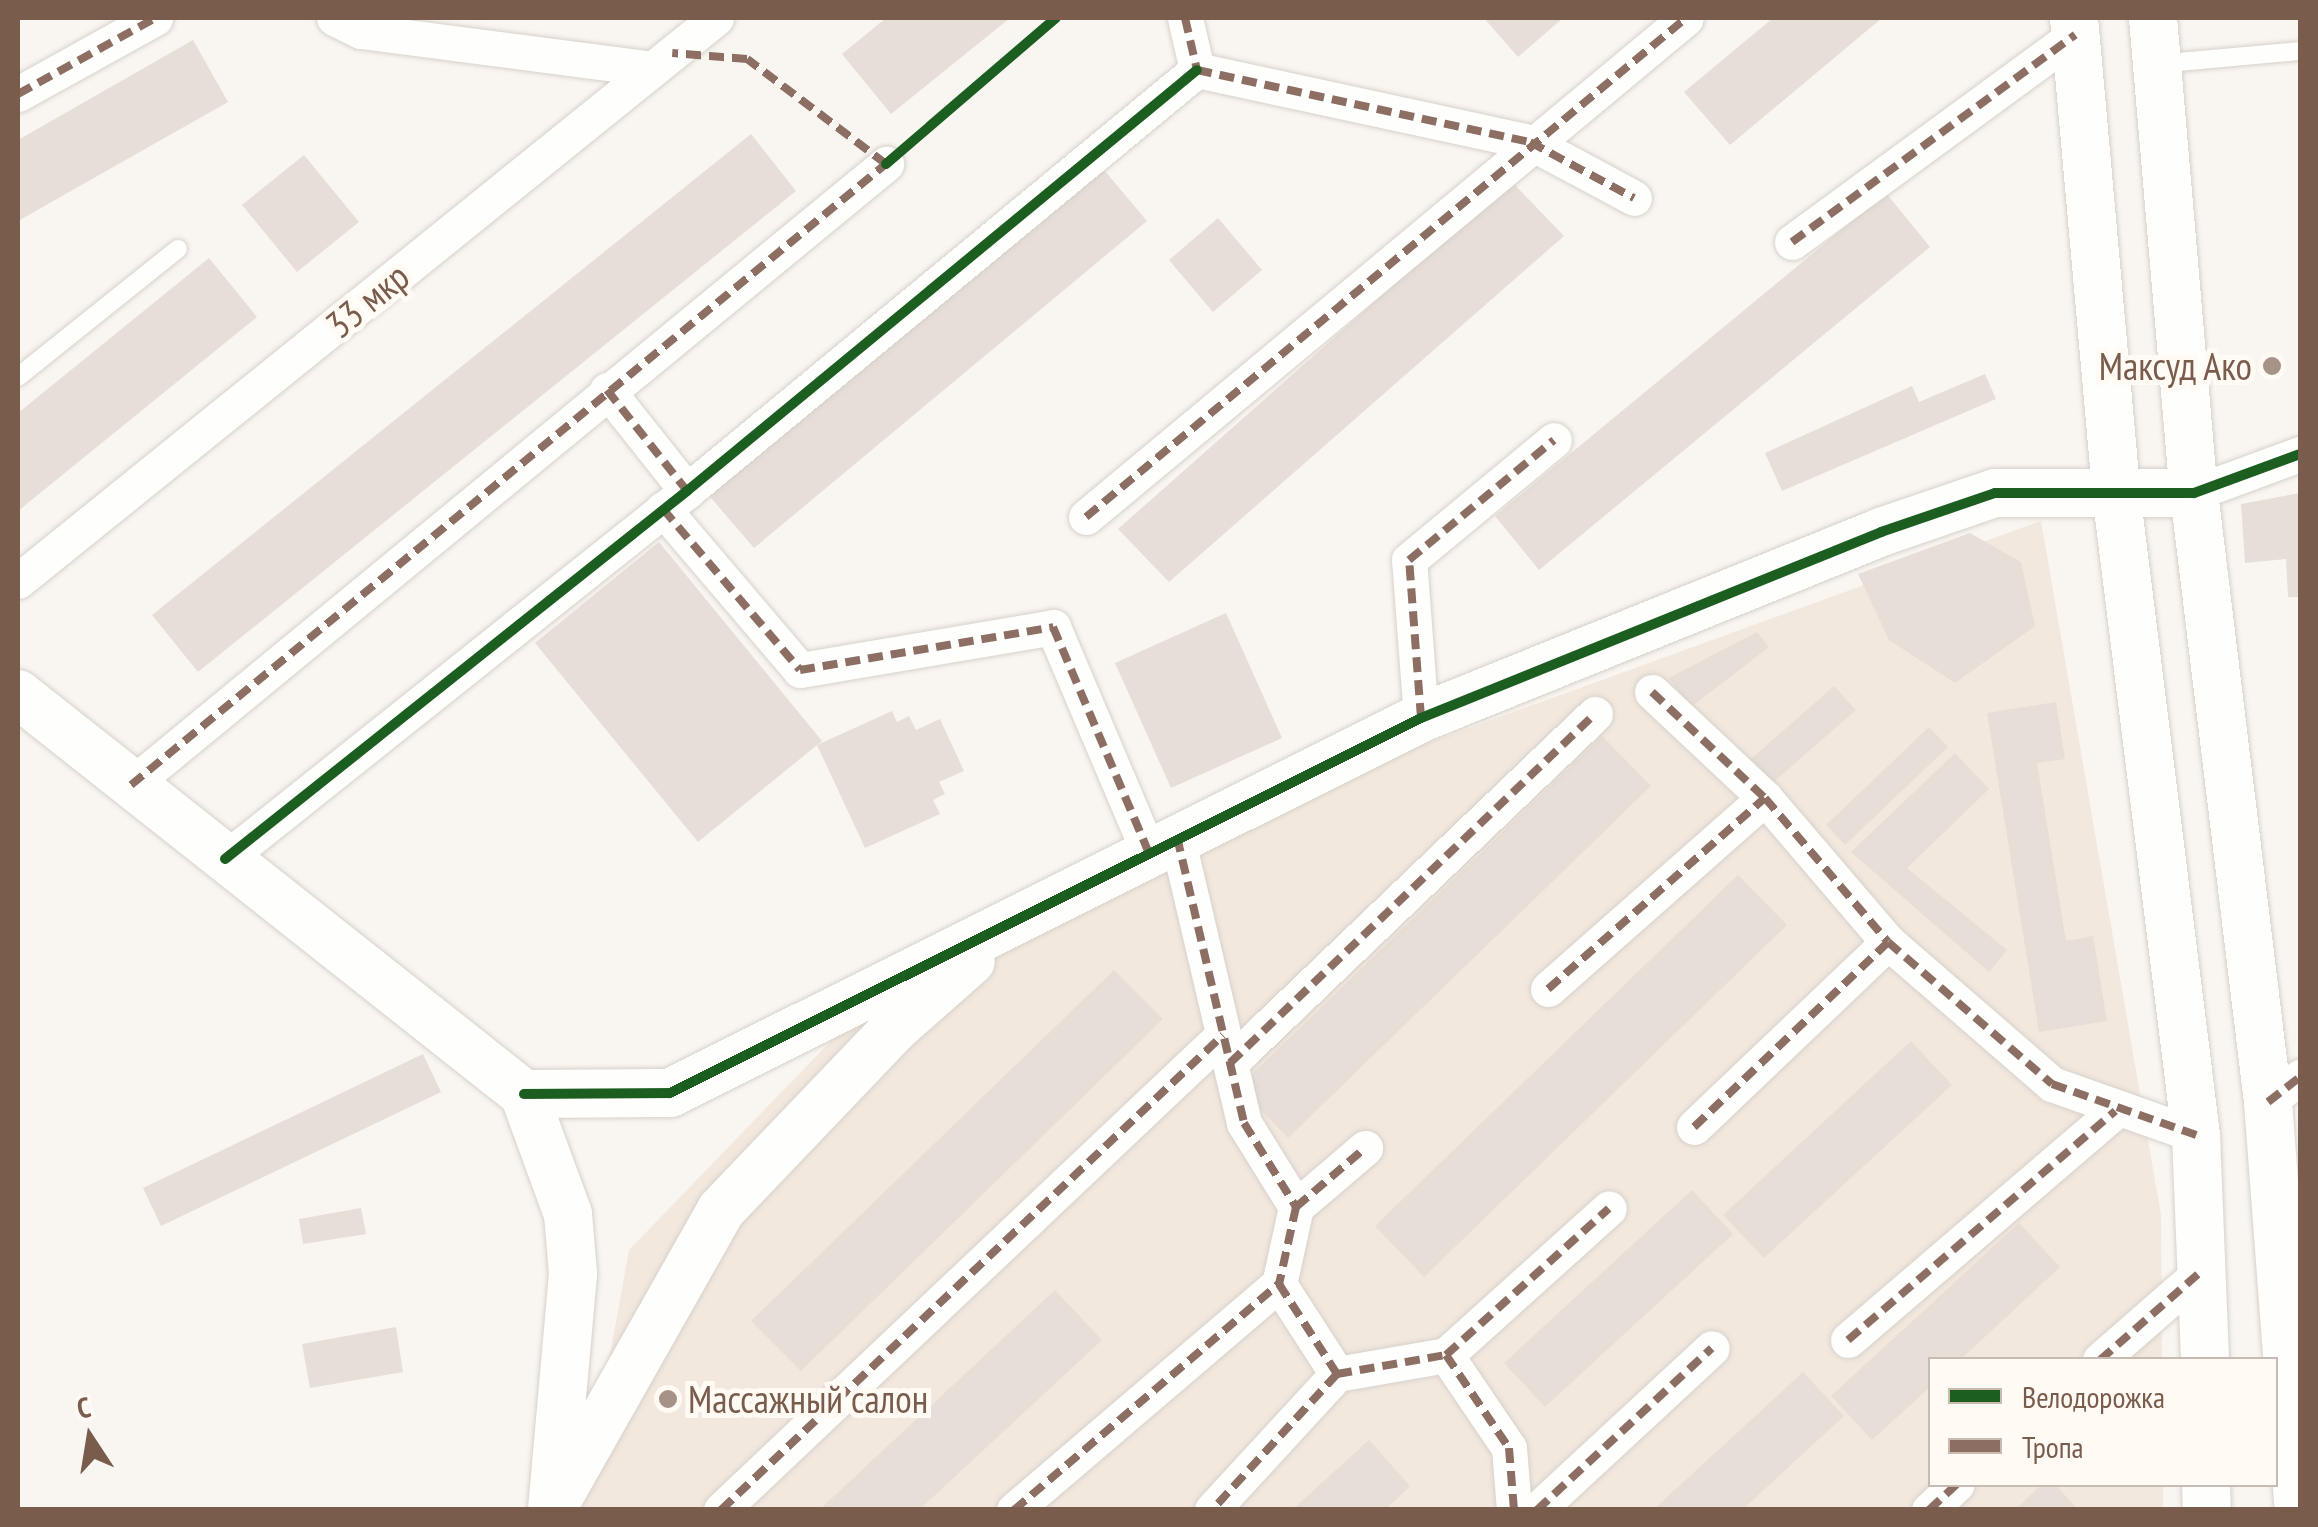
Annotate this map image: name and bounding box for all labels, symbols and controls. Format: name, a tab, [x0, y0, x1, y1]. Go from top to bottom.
street label: 33 мкр	[316, 253, 418, 347]
place label: Максуд Ако	[2098, 343, 2252, 389]
marker: Максуд Ако	[2261, 355, 2283, 377]
legend	[1928, 1357, 2278, 1487]
place label: Массажный салон	[688, 1376, 928, 1422]
text: Велодорожка	[2022, 1377, 2165, 1416]
north arrow	[40, 1387, 140, 1487]
text: С	[74, 1388, 94, 1427]
marker: Массажный салон	[657, 1388, 679, 1410]
text: Тропа	[2022, 1427, 2084, 1466]

